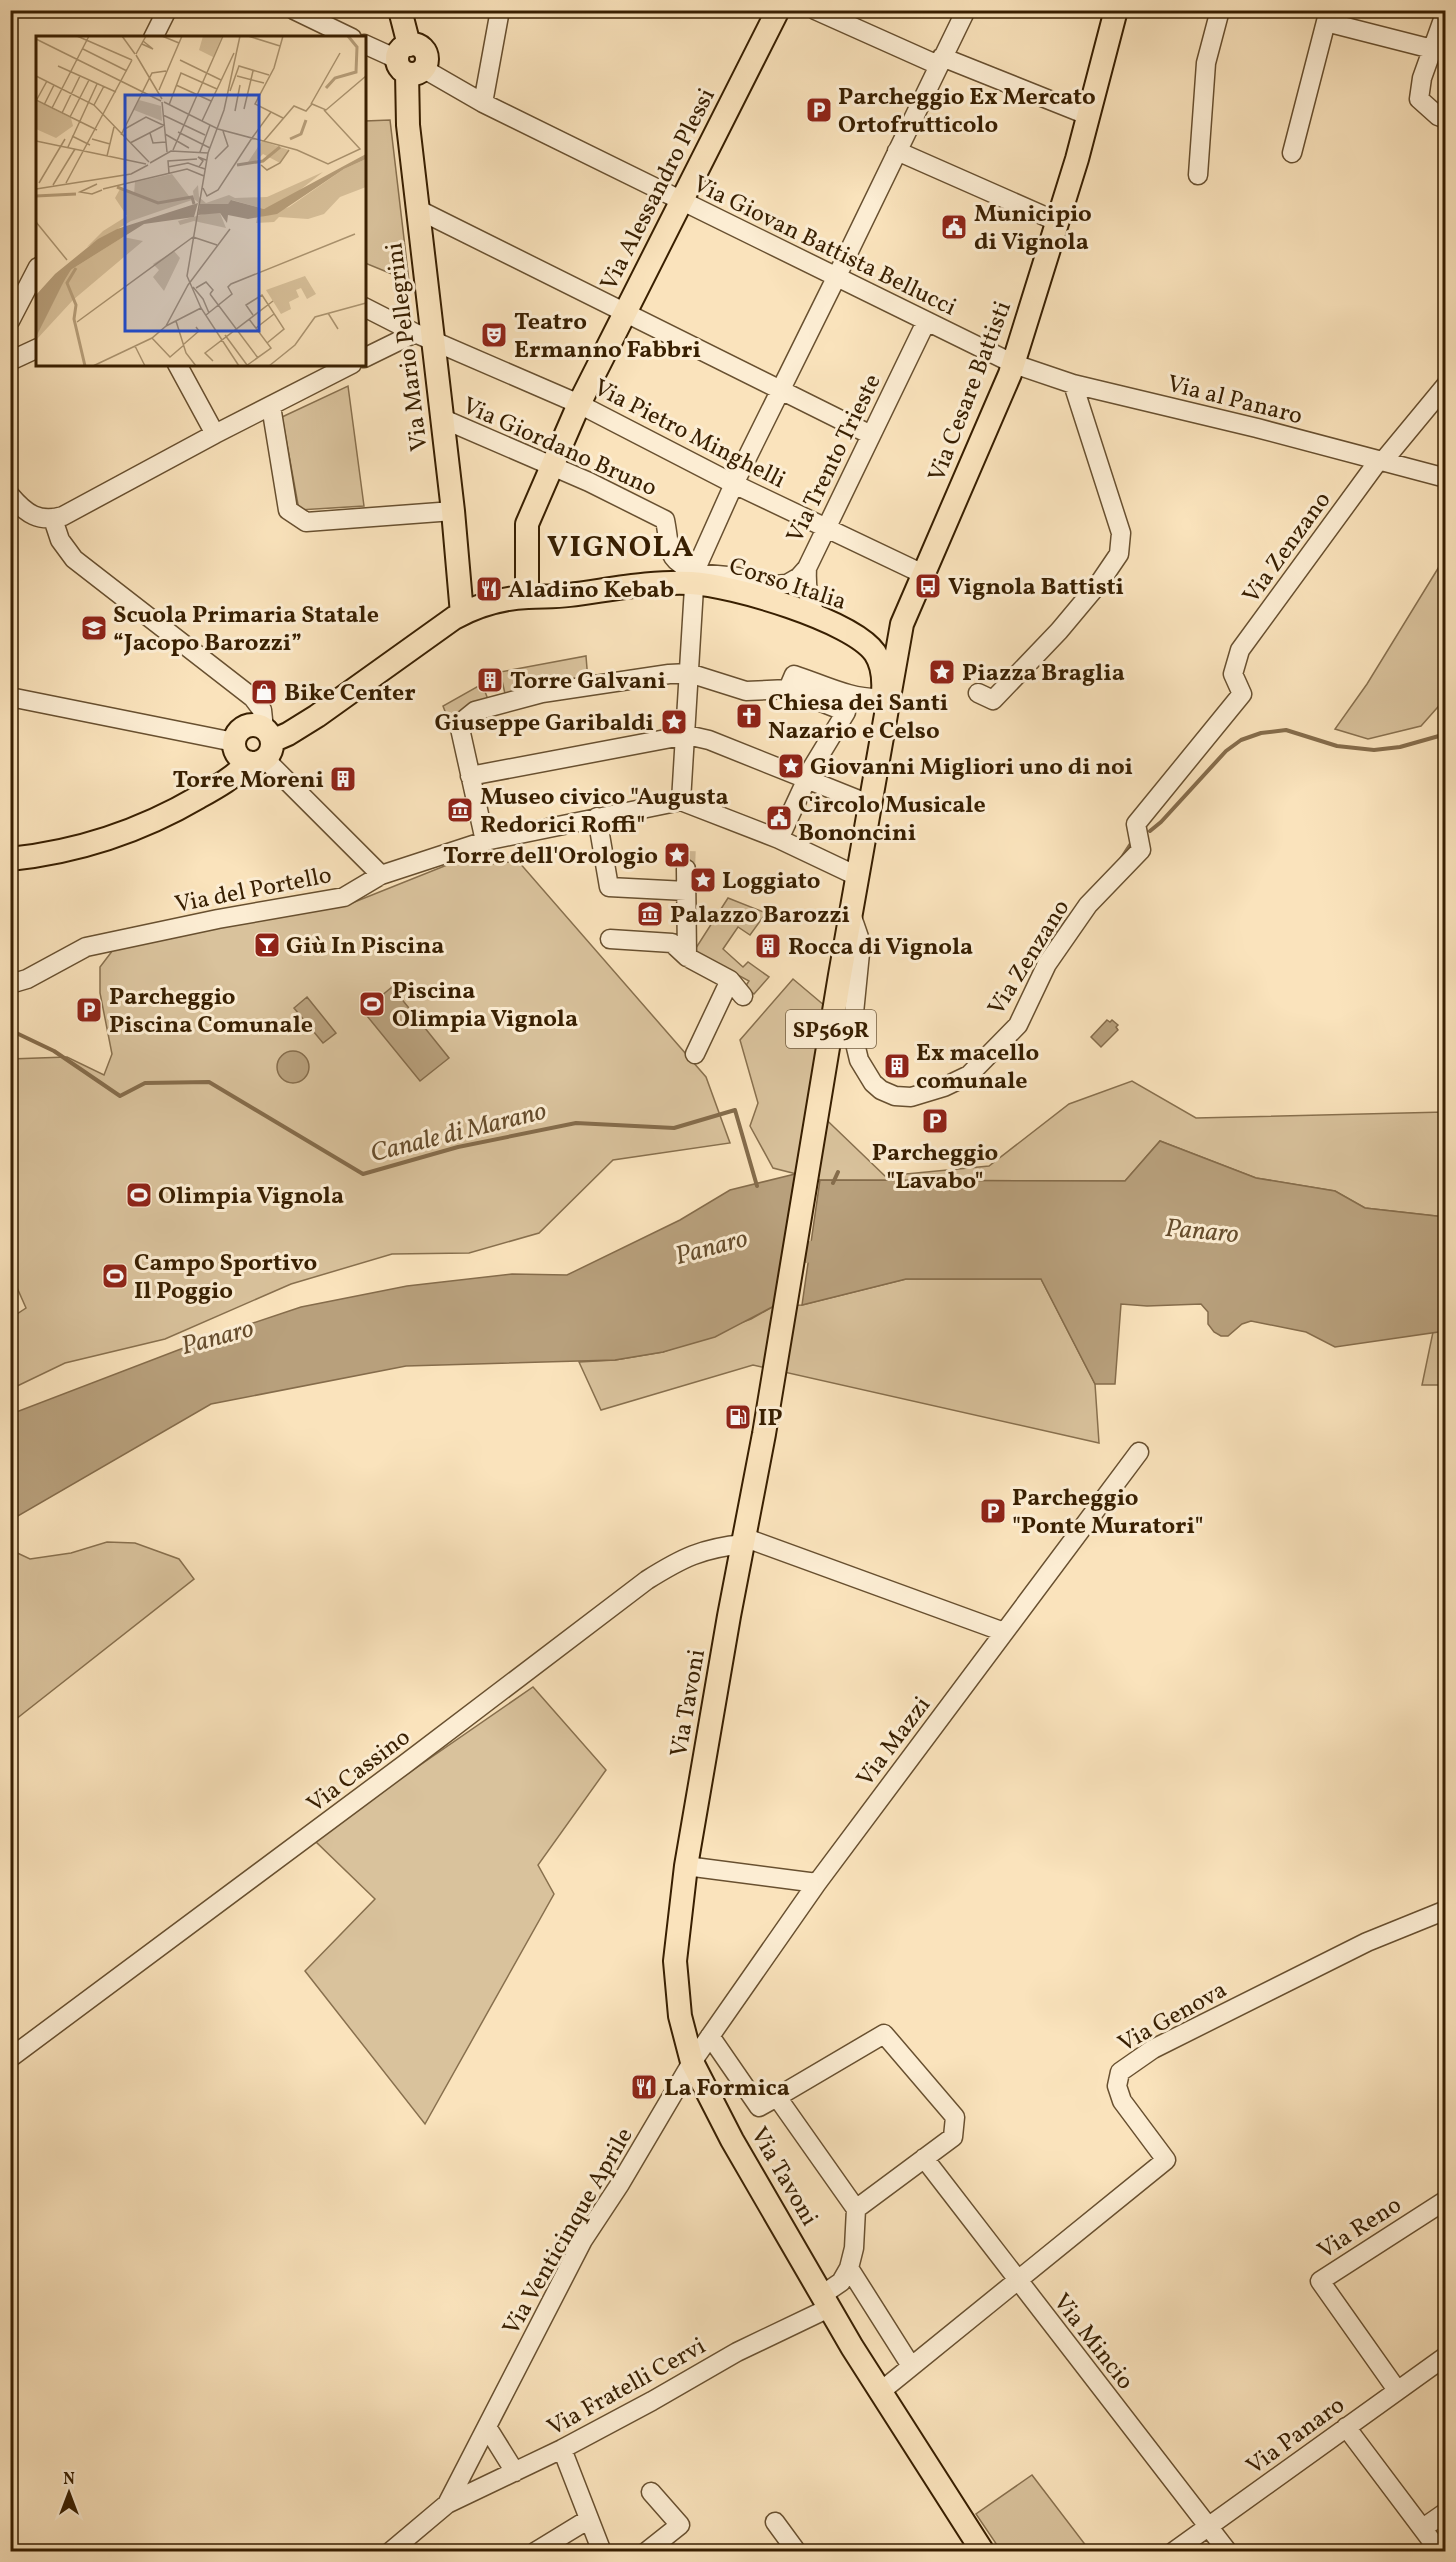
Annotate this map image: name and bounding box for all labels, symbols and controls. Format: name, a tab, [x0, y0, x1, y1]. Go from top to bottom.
inset map	[36, 36, 366, 366]
place label: Parcheggio Ex Mercato Ortofrutticolo	[838, 81, 1096, 143]
street label: Via Alessandro Plessi	[593, 83, 725, 297]
parking icon: Parcheggio Ex Mercato Ortofrutticolo	[804, 95, 834, 125]
street label: Via Giovan Battista Bellucci	[687, 168, 961, 325]
place label: Municipio di Vignola	[974, 198, 1092, 260]
public building icon: Municipio di Vignola	[939, 212, 969, 242]
street label: Via Mario Pellegrini	[378, 240, 438, 453]
street label: Via Cesare Battisti	[921, 296, 1021, 487]
place label: Teatro Ermanno Fabbri	[514, 306, 701, 368]
theatre icon: Teatro Ermanno Fabbri	[479, 320, 509, 350]
street label: Via al Panaro	[1163, 368, 1306, 434]
street label: Via Trento Trieste	[779, 369, 890, 549]
street label: Via Pietro Minghelli	[587, 372, 791, 498]
street label: Via Giordano Bruno	[456, 390, 662, 506]
street label: Via Zenzano	[1235, 485, 1340, 611]
district label: VIGNOLA	[547, 527, 695, 569]
street label: Corso Italia	[724, 550, 850, 620]
bus stop icon: Vignola Battisti	[913, 571, 943, 601]
place label: Vignola Battisti	[948, 571, 1124, 605]
restaurant icon: Aladino Kebab	[474, 574, 504, 604]
place label: Aladino Kebab	[508, 574, 674, 608]
place label: Scuola Primaria Statale “Jacopo Barozzi”	[113, 599, 379, 661]
school or university icon: Scuola Primaria Statale “Jacopo Barozzi”	[79, 613, 109, 643]
place icon: Piazza Braglia	[927, 657, 957, 687]
place label: Piazza Braglia	[962, 657, 1125, 691]
building icon: Torre Galvani	[475, 665, 505, 695]
place label: Torre Galvani	[510, 665, 666, 699]
shop icon: Bike Center	[249, 677, 279, 707]
place label: Bike Center	[284, 677, 416, 711]
place label: Chiesa dei Santi Nazario e Celso	[768, 687, 948, 749]
church icon: Chiesa dei Santi Nazario e Celso	[734, 701, 764, 731]
place label: Giuseppe Garibaldi	[434, 707, 654, 741]
place icon: Giuseppe Garibaldi	[659, 707, 689, 737]
place icon: Giovanni Migliori uno di noi	[776, 751, 806, 781]
place label: Giovanni Migliori uno di noi	[810, 751, 1133, 785]
place label: Torre Moreni	[173, 764, 324, 798]
building icon: Torre Moreni	[328, 764, 358, 794]
place label: Museo civico "Augusta Redorici Roffi"	[480, 781, 729, 843]
place label: Circolo Musicale Bononcini	[798, 789, 986, 851]
museum icon: Museo civico "Augusta Redorici Roffi"	[445, 795, 475, 825]
public building icon: Circolo Musicale Bononcini	[764, 803, 794, 833]
place label: Torre dell'Orologio	[443, 840, 658, 874]
place icon: Torre dell'Orologio	[662, 840, 692, 870]
street label: Via del Portello	[172, 859, 335, 923]
place icon: Loggiato	[688, 865, 718, 895]
place label: Loggiato	[722, 865, 820, 899]
street label: Via Zenzano	[981, 893, 1079, 1023]
museum icon: Palazzo Barozzi	[635, 899, 665, 929]
place label: Palazzo Barozzi	[670, 899, 850, 933]
bar icon: Giù In Piscina	[252, 930, 282, 960]
place label: Giù In Piscina	[286, 930, 444, 964]
building icon: Rocca di Vignola	[753, 931, 783, 961]
place label: Rocca di Vignola	[788, 931, 973, 965]
place label: Piscina Olimpia Vignola	[392, 975, 578, 1037]
place label: Parcheggio Piscina Comunale	[109, 981, 313, 1043]
sports icon: Piscina Olimpia Vignola	[357, 989, 387, 1019]
parking icon: Parcheggio Piscina Comunale	[74, 995, 104, 1025]
road number: SP569R	[786, 1010, 876, 1048]
place label: Ex macello comunale	[916, 1037, 1039, 1099]
building icon: Ex macello comunale	[882, 1051, 912, 1081]
water label: Canale di Marano	[367, 1094, 550, 1172]
parking icon: Parcheggio "Lavabo"	[920, 1106, 950, 1136]
place label: Parcheggio "Lavabo"	[872, 1137, 998, 1199]
sports icon: Olimpia Vignola	[124, 1180, 154, 1210]
place label: Olimpia Vignola	[158, 1180, 344, 1214]
water label: Panaro	[1164, 1211, 1240, 1253]
water label: Panaro	[671, 1221, 752, 1275]
place label: Campo Sportivo Il Poggio	[134, 1247, 317, 1309]
sports icon: Campo Sportivo Il Poggio	[100, 1261, 130, 1291]
water label: Panaro	[177, 1311, 258, 1365]
fuel station icon: IP	[723, 1402, 753, 1432]
place label: IP	[758, 1402, 783, 1436]
place label: Parcheggio "Ponte Muratori"	[1012, 1482, 1204, 1544]
parking icon: Parcheggio "Ponte Muratori"	[978, 1496, 1008, 1526]
street label: Via Tavoni	[663, 1647, 715, 1760]
street label: Via Mazzi	[849, 1690, 940, 1794]
street label: Via Cassino	[300, 1721, 418, 1822]
street label: Via Genova	[1112, 1974, 1234, 2062]
restaurant icon: La Formica	[629, 2072, 659, 2102]
place label: La Formica	[664, 2072, 790, 2106]
street label: Via Tavoni	[741, 2121, 825, 2233]
street label: Via Venticinque Aprile	[495, 2122, 642, 2342]
street label: Via Reno	[1312, 2189, 1409, 2268]
street label: Via Mincio	[1044, 2287, 1141, 2398]
street label: Via Fratelli Cervi	[542, 2330, 712, 2445]
street label: Via Panaro	[1240, 2389, 1352, 2484]
north arrow	[39, 2463, 99, 2523]
text: N	[63, 2469, 75, 2491]

